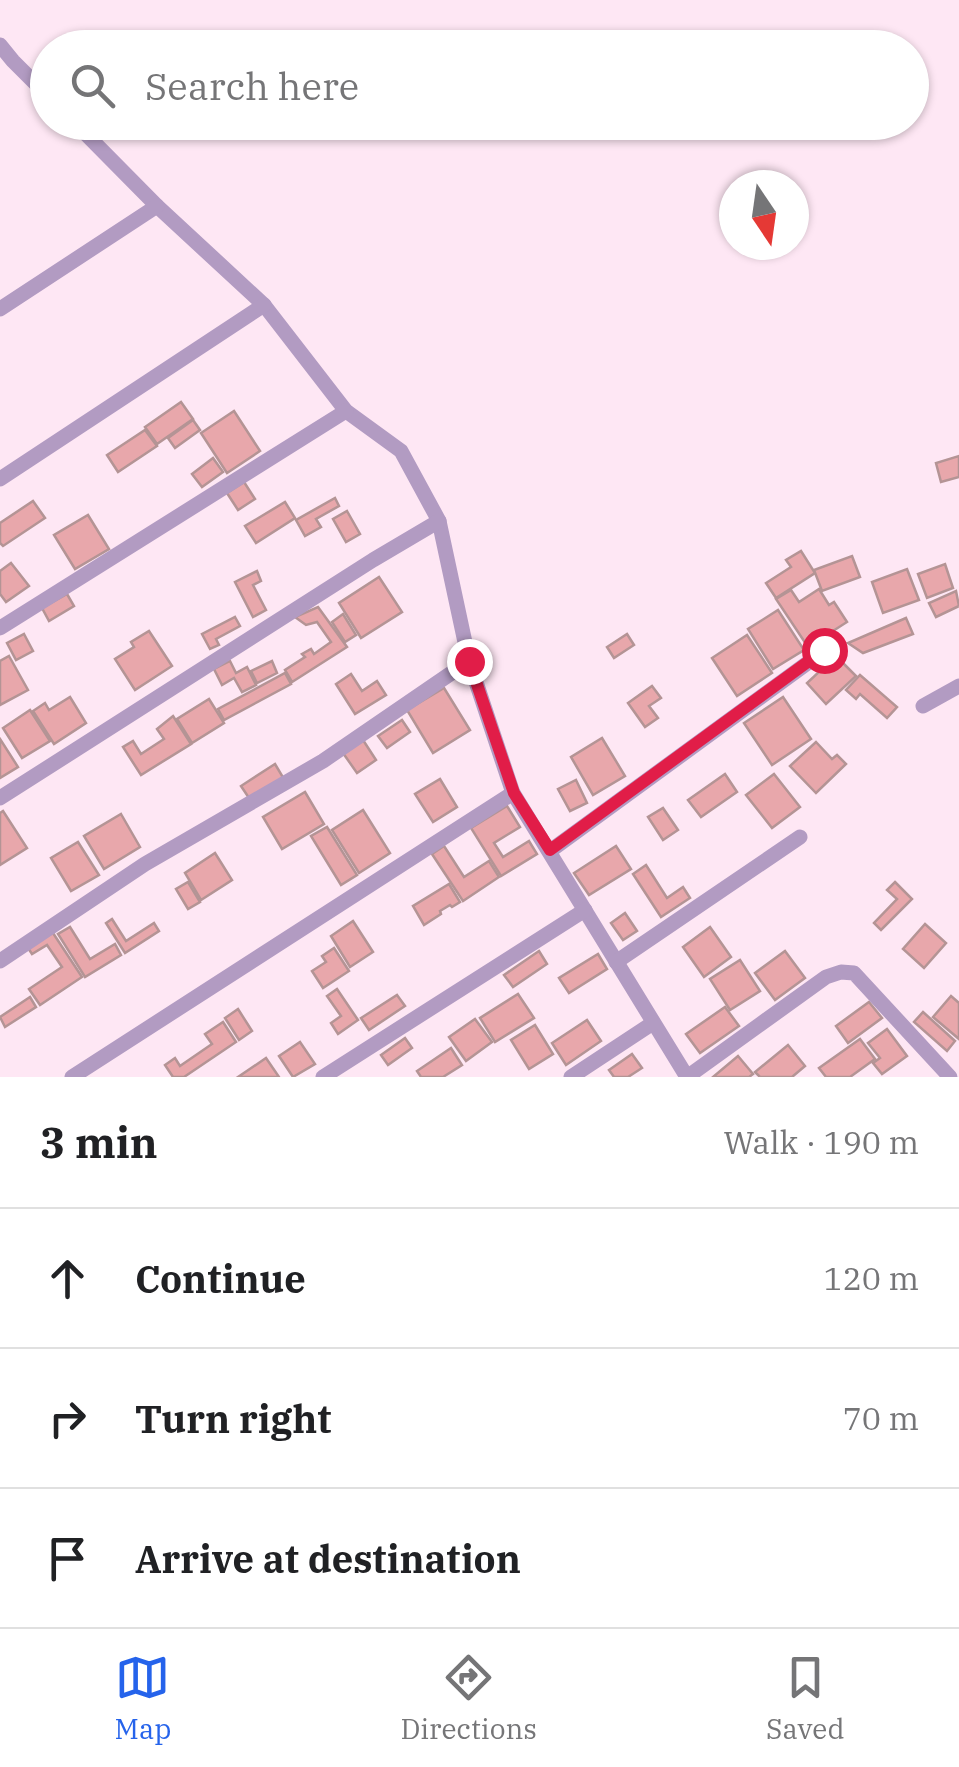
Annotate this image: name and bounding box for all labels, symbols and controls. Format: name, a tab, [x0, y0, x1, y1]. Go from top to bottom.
search box	[30, 30, 929, 140]
icon: search	[65, 58, 120, 113]
text: Search here	[145, 61, 359, 110]
north arrow	[719, 170, 809, 260]
route start	[802, 628, 848, 674]
route end	[447, 639, 493, 685]
text: 3 min	[40, 1115, 158, 1170]
text: Walk · 190 m	[723, 1121, 919, 1163]
icon: ahead	[40, 1251, 95, 1306]
text: Continue	[135, 1254, 306, 1303]
text: 120 m	[823, 1257, 919, 1299]
icon: right	[40, 1391, 95, 1446]
text: Turn right	[135, 1394, 331, 1443]
text: 70 m	[843, 1397, 919, 1439]
icon: arrive	[40, 1531, 95, 1586]
text: Arrive at destination	[135, 1534, 521, 1583]
tab: Map	[115, 1650, 171, 1747]
tab: Directions	[400, 1650, 537, 1747]
tab: Saved	[766, 1650, 844, 1747]

